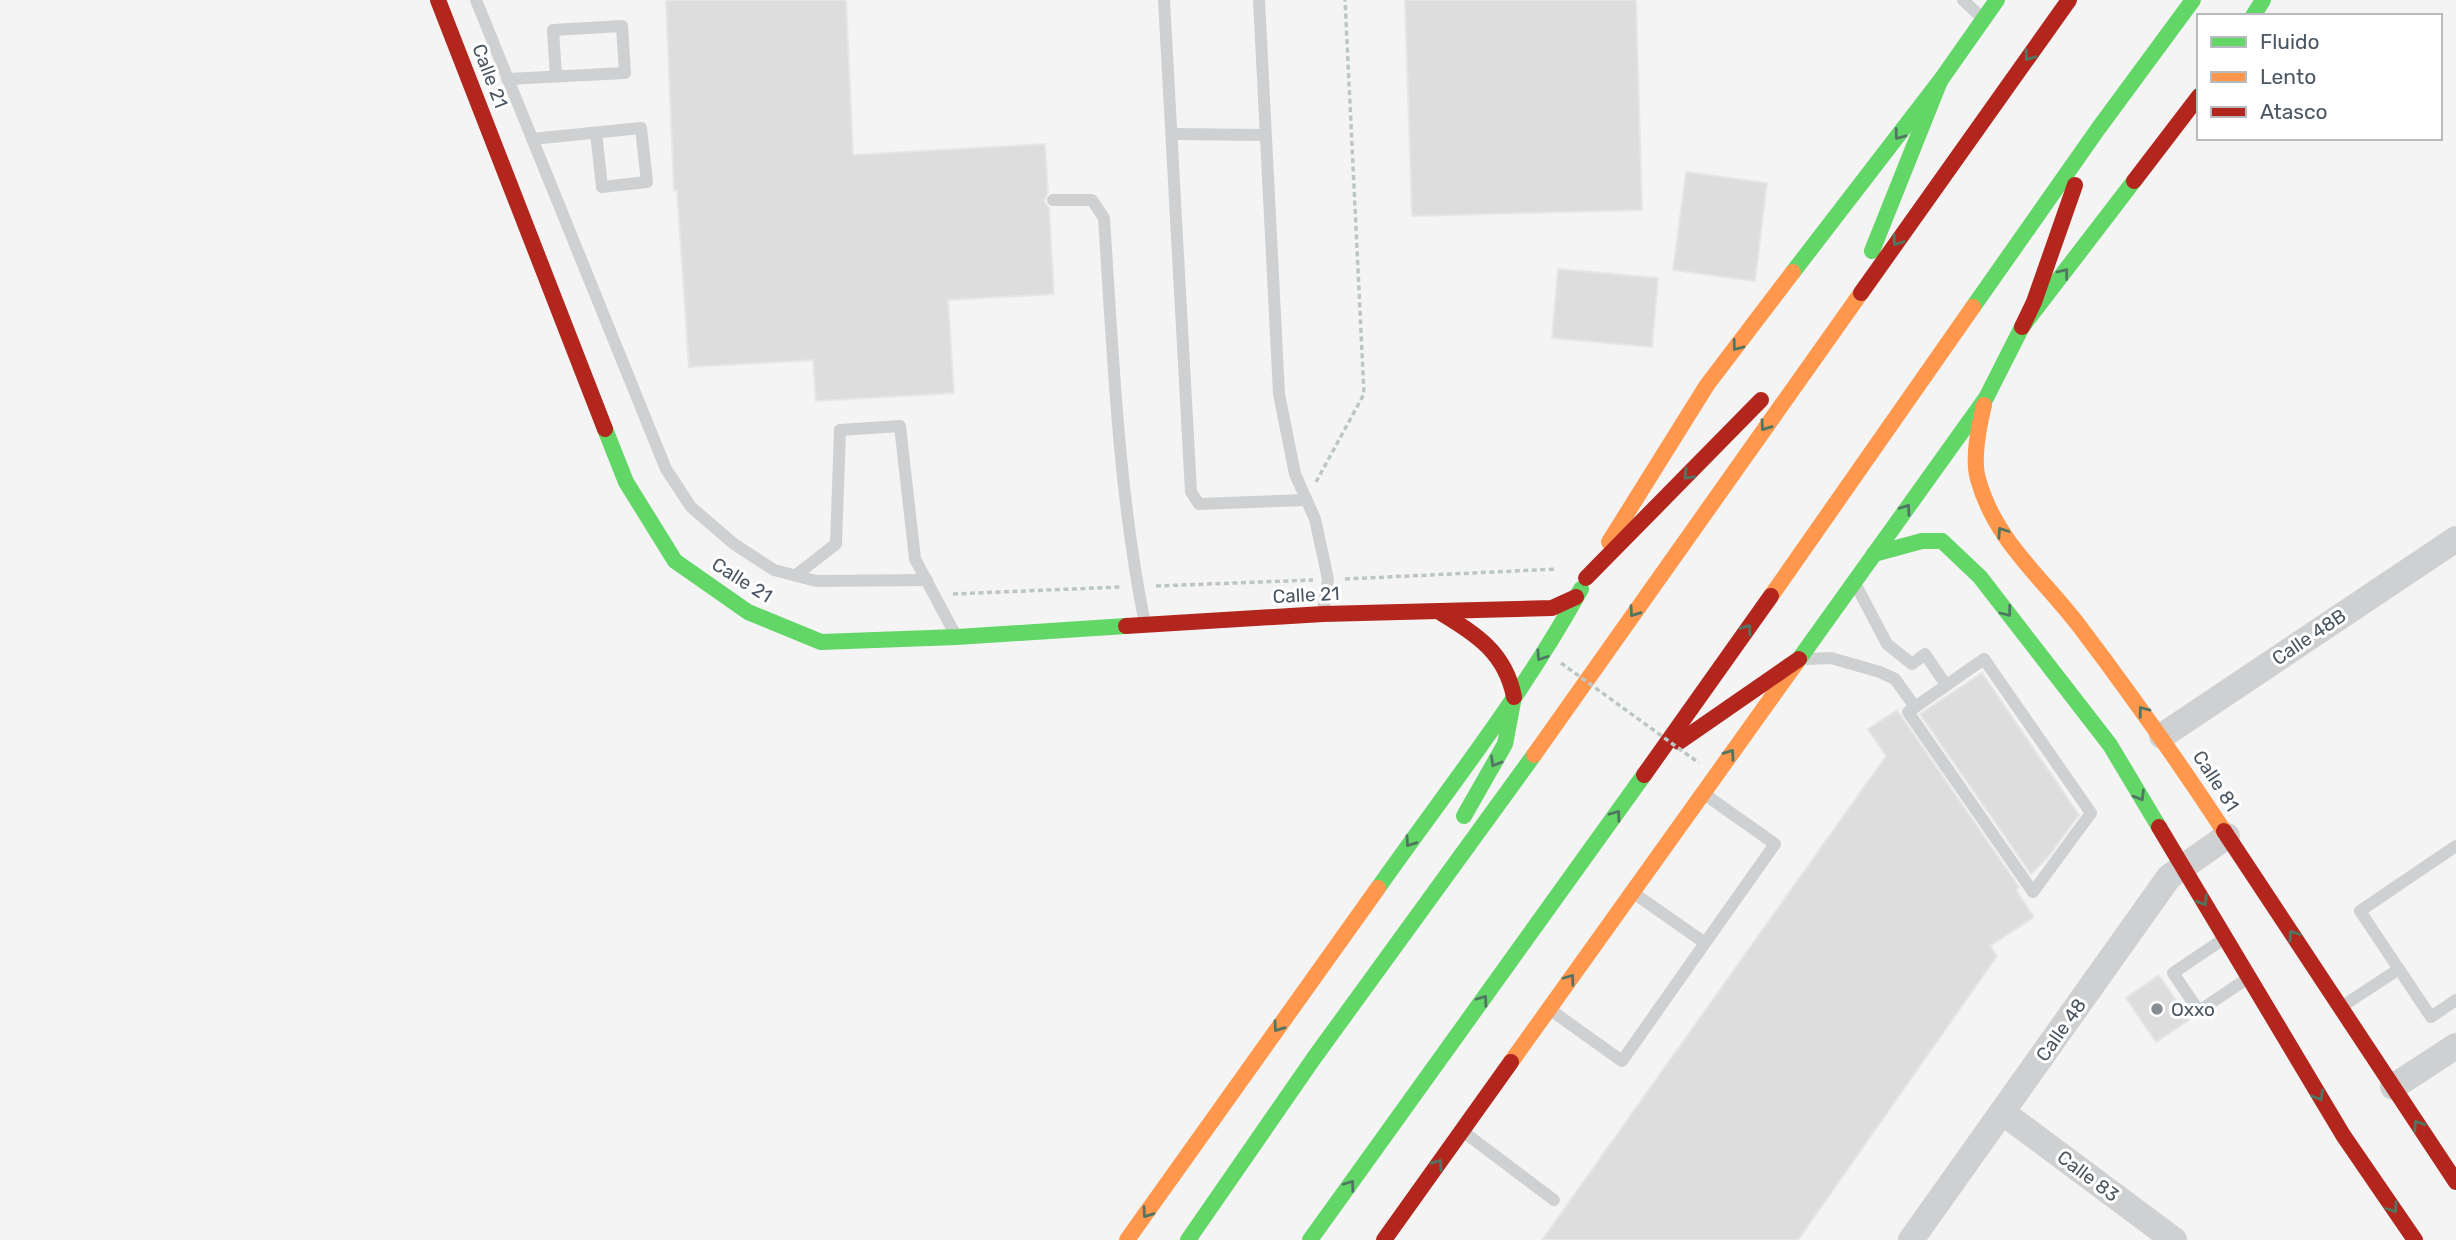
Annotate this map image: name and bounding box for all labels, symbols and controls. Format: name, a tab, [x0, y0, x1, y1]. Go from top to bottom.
legend	[2197, 14, 2442, 140]
text: Fluido	[2260, 29, 2320, 54]
street label: Calle 21	[467, 41, 513, 111]
one-way arrow	[2025, 48, 2037, 60]
text: Lento	[2260, 64, 2316, 89]
text: Atasco	[2260, 99, 2328, 124]
one-way arrow	[1894, 127, 1907, 139]
one-way arrow	[1893, 233, 1905, 246]
one-way arrow	[2055, 268, 2068, 281]
one-way arrow	[1732, 339, 1745, 351]
one-way arrow	[1761, 418, 1773, 431]
one-way arrow	[1684, 467, 1696, 479]
one-way arrow	[1898, 504, 1910, 517]
one-way arrow	[1998, 527, 2011, 540]
street label: Calle 21	[708, 553, 776, 607]
street label: Calle 21	[1272, 582, 1340, 608]
one-way arrow	[1630, 604, 1642, 617]
one-way arrow	[1999, 604, 2012, 616]
street label: Calle 48B	[2268, 604, 2350, 670]
one-way arrow	[1739, 624, 1751, 637]
one-way arrow	[1536, 648, 1549, 661]
one-way arrow	[2139, 706, 2151, 719]
street label: Calle 81	[2188, 746, 2244, 816]
one-way arrow	[1722, 749, 1734, 762]
one-way arrow	[1490, 754, 1503, 767]
one-way arrow	[2132, 788, 2145, 801]
one-way arrow	[1608, 810, 1620, 823]
one-way arrow	[1406, 834, 1419, 847]
one-way arrow	[2194, 893, 2207, 906]
one-way arrow	[2289, 930, 2301, 943]
one-way arrow	[1562, 974, 1574, 987]
street label: Calle 48	[2031, 994, 2091, 1066]
one-way arrow	[1475, 995, 1487, 1008]
place label: Oxxo	[2171, 998, 2215, 1021]
marker: Oxxo	[2149, 1001, 2165, 1017]
one-way arrow	[1274, 1019, 1287, 1032]
one-way arrow	[2311, 1089, 2324, 1102]
one-way arrow	[2414, 1120, 2427, 1133]
street label: Calle 83	[2053, 1145, 2123, 1207]
one-way arrow	[1430, 1160, 1442, 1172]
one-way arrow	[1342, 1180, 1354, 1193]
one-way arrow	[2385, 1200, 2397, 1213]
one-way arrow	[1142, 1205, 1155, 1217]

